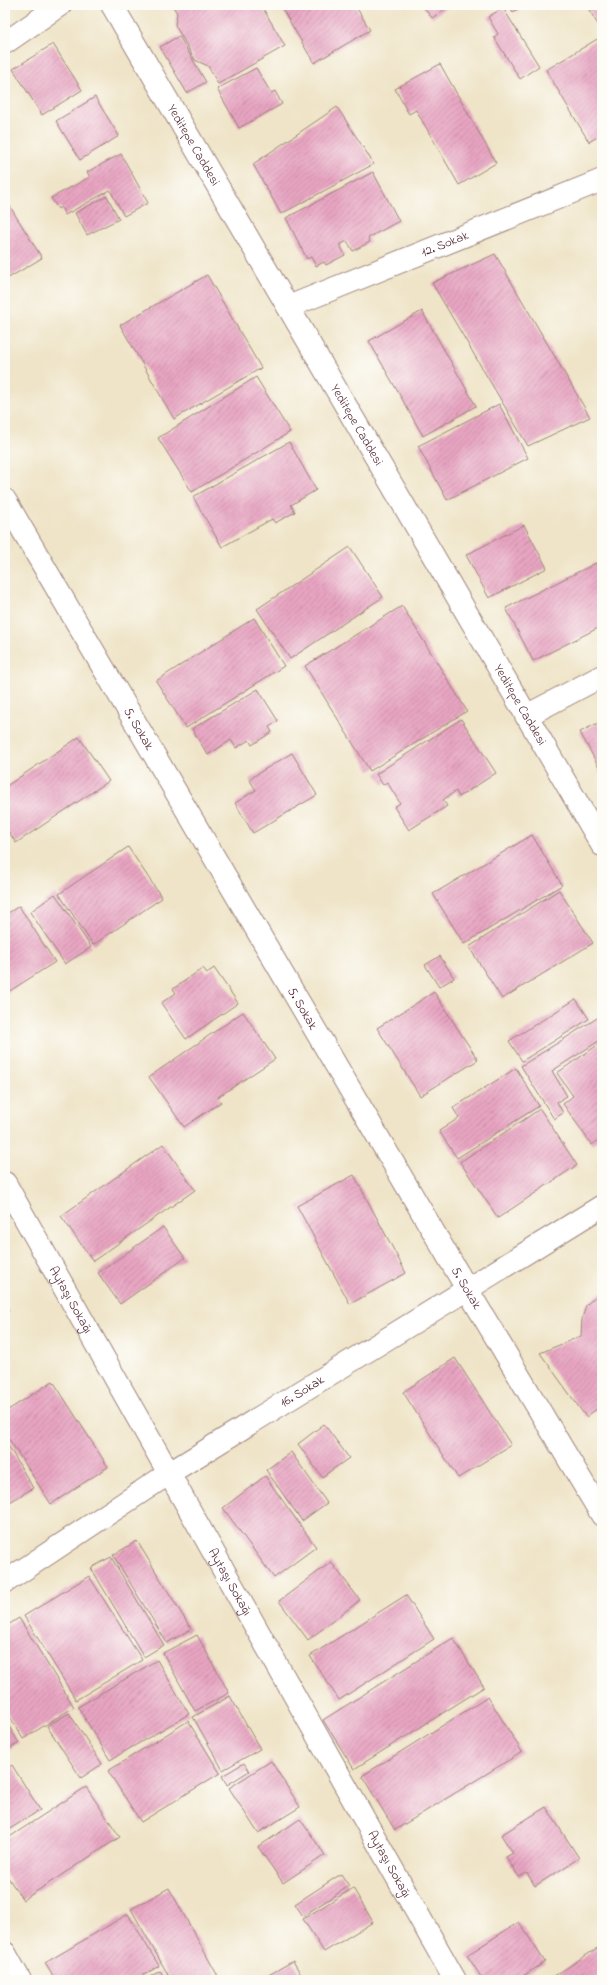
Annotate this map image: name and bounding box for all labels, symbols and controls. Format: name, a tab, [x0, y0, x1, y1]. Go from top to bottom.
street label: Yeditepe Caddesi	[162, 101, 225, 189]
street label: 12. Sokak	[418, 225, 472, 262]
street label: Yeditepe Caddesi	[326, 381, 388, 469]
street label: Yeditepe Caddesi	[489, 660, 551, 749]
street label: 5. Sokak	[119, 704, 159, 754]
street label: 5. Sokak	[283, 983, 323, 1033]
street label: Aytaşı Sokağı	[44, 1263, 97, 1337]
street label: 5. Sokak	[446, 1263, 487, 1313]
street label: 16. Sokak	[276, 1370, 328, 1412]
street label: Aytaşı Sokağı	[204, 1545, 257, 1619]
street label: Aytaşı Sokağı	[363, 1827, 416, 1901]

